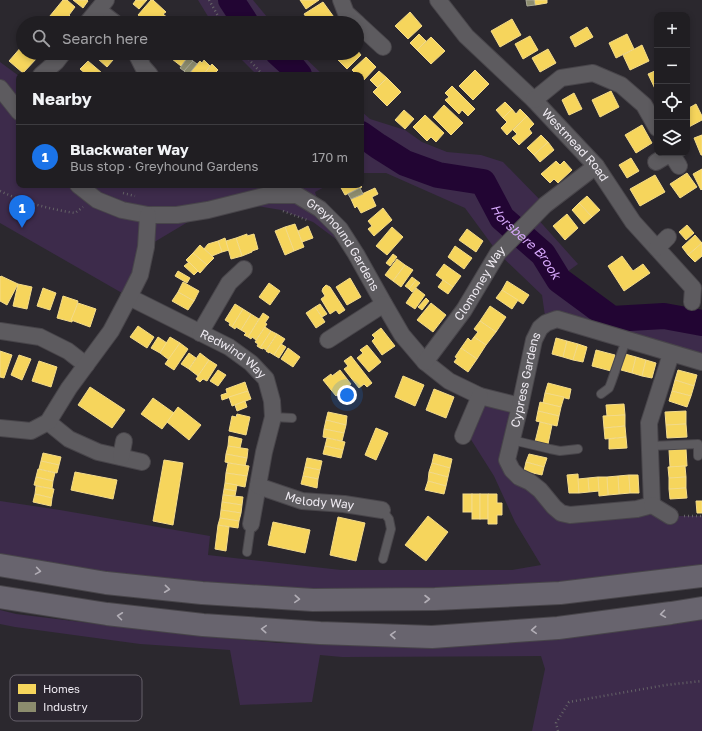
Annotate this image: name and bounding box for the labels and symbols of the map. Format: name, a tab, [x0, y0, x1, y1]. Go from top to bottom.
street label: Westmead Road	[539, 105, 612, 184]
street label: Greyhound Gardens	[304, 194, 383, 293]
pin: 1	[9, 195, 35, 228]
water label: Horsbere Brook	[488, 201, 565, 284]
street label: Clomoney Way	[451, 242, 508, 323]
street label: Redwind Way	[198, 326, 270, 382]
street label: Cypress Gardens	[507, 329, 544, 429]
your location	[337, 385, 357, 405]
street label: Melody Way	[283, 488, 356, 513]
one-way arrow	[35, 567, 42, 575]
one-way arrow	[164, 584, 170, 593]
one-way arrow	[294, 595, 300, 604]
one-way arrow	[424, 595, 430, 603]
one-way arrow	[660, 609, 667, 618]
one-way arrow	[117, 611, 123, 620]
one-way arrow	[261, 625, 267, 634]
one-way arrow	[531, 625, 538, 634]
one-way arrow	[390, 631, 396, 640]
legend	[10, 675, 142, 721]
text: Homes	[43, 682, 80, 695]
text: Industry	[43, 700, 88, 713]

